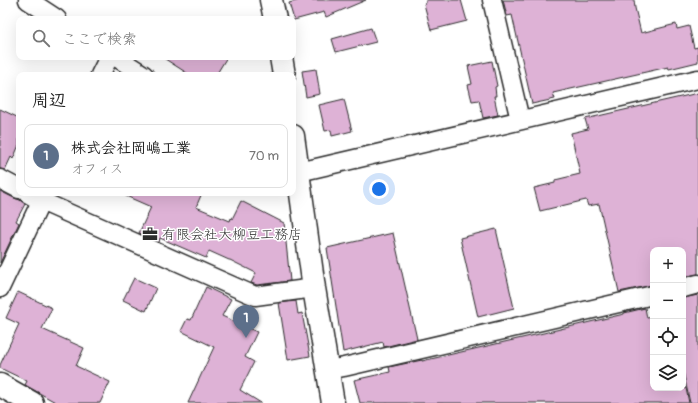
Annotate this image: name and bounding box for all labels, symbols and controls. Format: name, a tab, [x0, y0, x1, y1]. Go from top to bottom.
search box	[16, 16, 296, 60]
icon: search	[30, 27, 52, 49]
text: ここで検索	[62, 30, 137, 49]
text: 周辺	[32, 90, 66, 111]
text: 株式会社岡嶋工業	[71, 139, 191, 158]
text: 1	[43, 148, 49, 164]
text: 70 m	[249, 148, 279, 164]
text: オフィス	[71, 161, 123, 177]
your location	[369, 179, 389, 199]
office icon: 有限会社大柳豆工務店	[141, 225, 159, 243]
place label: 有限会社大柳豆工務店	[162, 226, 302, 243]
map controls	[650, 247, 686, 391]
button: +	[650, 247, 686, 283]
button: −	[650, 283, 686, 319]
pin: 1	[233, 305, 259, 338]
button: locate	[650, 319, 686, 355]
button: layers	[650, 355, 686, 391]

